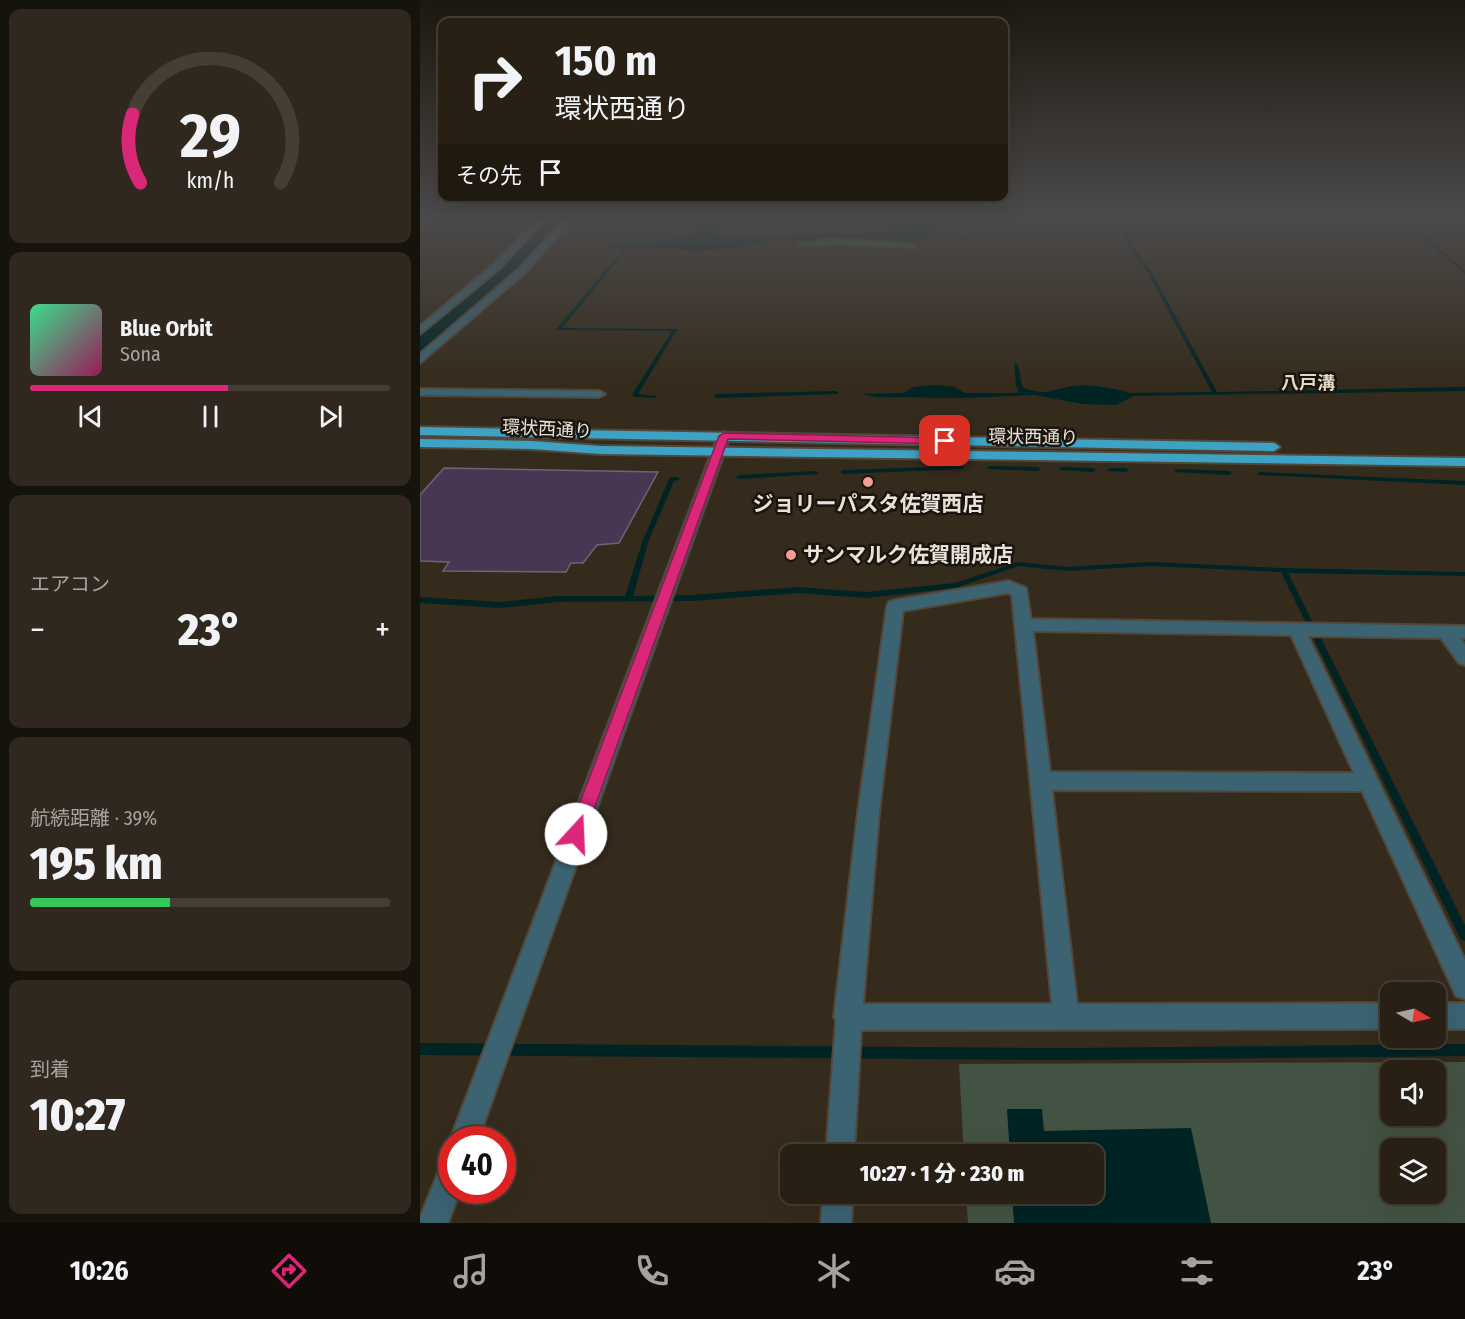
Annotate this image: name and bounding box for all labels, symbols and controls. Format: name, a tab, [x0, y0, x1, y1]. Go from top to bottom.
text: 150 m	[555, 36, 657, 86]
icon: right	[456, 42, 534, 120]
text: 環状西通り	[555, 93, 690, 125]
text: 29	[179, 99, 240, 174]
icon: arrive	[534, 156, 567, 189]
text: その先	[456, 162, 522, 189]
text: km/h	[186, 168, 234, 194]
text: Blue Orbit	[120, 315, 213, 342]
text: Sona	[120, 342, 161, 366]
district label: 八戸溝	[1281, 372, 1335, 394]
icon: previous	[74, 400, 107, 433]
icon: pause	[194, 400, 227, 433]
icon: next	[314, 400, 347, 433]
pin	[919, 415, 970, 466]
street label: 環状西通り	[501, 416, 593, 442]
icon: arrive	[928, 424, 961, 457]
street label: 環状西通り	[988, 425, 1078, 449]
marker: ジョリーパスタ佐賀西店	[861, 475, 875, 489]
place label: ジョリーパスタ佐賀西店	[753, 491, 983, 517]
place label: サンマルク佐賀開成店	[803, 542, 1013, 568]
marker: サンマルク佐賀開成店	[784, 548, 798, 562]
text: エアコン	[30, 572, 110, 596]
text: 23°	[178, 603, 242, 657]
text: −	[30, 610, 45, 650]
text: +	[375, 610, 390, 650]
position arrow	[544, 802, 608, 866]
text: 航続距離 · 39%	[30, 806, 157, 830]
text: 195 km	[30, 837, 163, 891]
north arrow	[1380, 982, 1446, 1048]
map controls	[1380, 982, 1446, 1204]
text: 到着	[30, 1057, 70, 1081]
button: sound	[1380, 1060, 1446, 1126]
text: 10:27	[30, 1088, 125, 1142]
speed limit sign: 40	[438, 1126, 516, 1204]
button: layers	[1380, 1138, 1446, 1204]
text: 10:27 · 1 分 · 230 m	[860, 1160, 1024, 1187]
icon: directions	[268, 1250, 310, 1292]
icon: music	[450, 1250, 492, 1292]
icon: phone	[631, 1250, 673, 1292]
icon: climate	[813, 1250, 855, 1292]
icon: car	[994, 1250, 1036, 1292]
icon: filters	[1176, 1250, 1218, 1292]
text: 10:26	[70, 1255, 129, 1287]
text: 23°	[1357, 1255, 1395, 1287]

